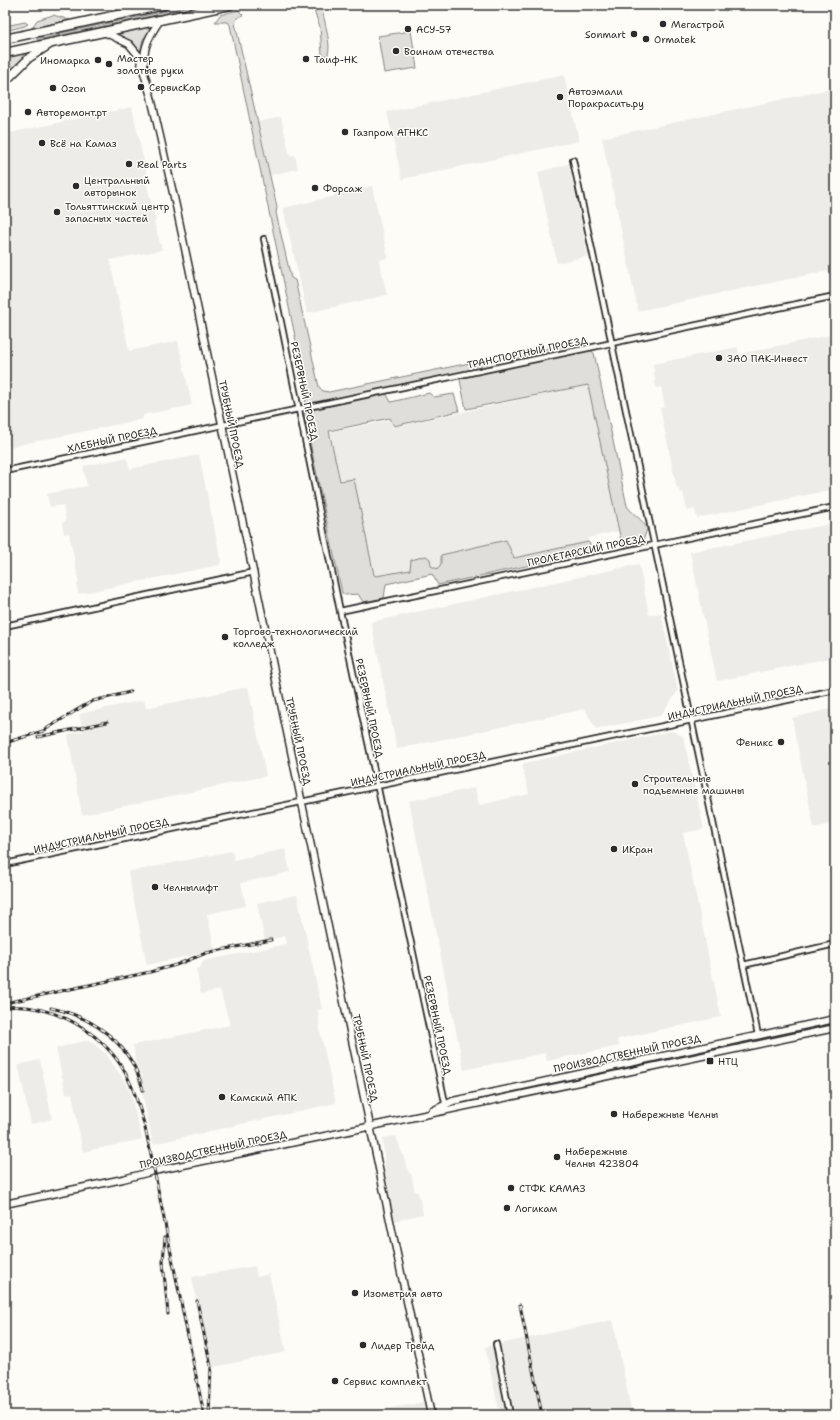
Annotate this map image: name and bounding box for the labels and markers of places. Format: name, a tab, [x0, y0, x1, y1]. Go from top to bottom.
place label: Мегастрой	[671, 18, 725, 31]
marker: Мегастрой	[658, 19, 668, 29]
place label: АСУ-57	[416, 23, 452, 36]
marker: АСУ-57	[403, 24, 413, 34]
place label: Sonmart	[585, 28, 626, 41]
marker: Sonmart	[629, 29, 639, 39]
place label: Ormatek	[654, 33, 696, 46]
marker: Ormatek	[641, 34, 651, 44]
place label: Воинам отечества	[404, 45, 495, 58]
marker: Воинам отечества	[391, 46, 401, 56]
place label: Мастер золотые руки	[117, 52, 184, 77]
place label: Таиф-НК	[314, 53, 358, 66]
place label: Иномарка	[40, 54, 91, 67]
marker: Таиф-НК	[301, 54, 311, 64]
marker: Иномарка	[93, 55, 103, 65]
marker: Мастер золотые руки	[104, 59, 114, 69]
place label: СервисКар	[149, 81, 201, 94]
place label: Ozon	[61, 82, 86, 95]
marker: СервисКар	[136, 82, 146, 92]
marker: Ozon	[48, 83, 58, 93]
place label: Автоэмали Поракрасить.ру	[568, 85, 644, 110]
marker: Автоэмали Поракрасить.ру	[555, 92, 565, 102]
place label: Авторемонт.рт	[36, 106, 108, 119]
marker: Авторемонт.рт	[23, 107, 33, 117]
place label: Газпром АГНКС	[353, 126, 428, 139]
marker: Газпром АГНКС	[340, 127, 350, 137]
place label: Всё на Камаз	[50, 137, 117, 150]
marker: Всё на Камаз	[37, 138, 47, 148]
place label: Real Parts	[137, 158, 187, 171]
marker: Real Parts	[124, 159, 134, 169]
place label: Центральный авторынок	[84, 174, 150, 199]
marker: Центральный авторынок	[71, 181, 81, 191]
place label: Форсаж	[323, 182, 363, 195]
marker: Форсаж	[310, 183, 320, 193]
place label: Тольяттинский центр запасных частей	[65, 200, 170, 225]
marker: Тольяттинский центр запасных частей	[52, 207, 62, 217]
place label: ЗАО ПАК-Инвест	[727, 352, 809, 365]
marker: ЗАО ПАК-Инвест	[714, 353, 724, 363]
place label: Торгово-технологический колледж	[233, 625, 359, 650]
marker: Торгово-технологический колледж	[220, 632, 230, 642]
place label: Феникс	[736, 736, 773, 749]
marker: Феникс	[776, 737, 786, 747]
place label: Строительные подъемные машины	[643, 772, 744, 797]
marker: Строительные подъемные машины	[630, 779, 640, 789]
place label: ИКран	[622, 843, 653, 856]
marker: ИКран	[609, 844, 619, 854]
place label: Челнылифт	[163, 881, 219, 894]
marker: Челнылифт	[150, 882, 160, 892]
place label: НТЦ	[718, 1055, 738, 1068]
marker: НТЦ	[705, 1056, 715, 1066]
place label: Камский АПК	[230, 1091, 297, 1104]
marker: Камский АПК	[217, 1092, 227, 1102]
place label: Набережные Челны	[622, 1108, 718, 1121]
marker: Набережные Челны	[609, 1109, 619, 1119]
place label: Набережные Челны 423804	[565, 1145, 639, 1170]
marker: Набережные Челны 423804	[552, 1152, 562, 1162]
place label: СТФК КАМАЗ	[519, 1182, 585, 1195]
marker: СТФК КАМАЗ	[506, 1183, 516, 1193]
place label: Логикам	[515, 1202, 558, 1215]
marker: Логикам	[502, 1203, 512, 1213]
place label: Изометрия авто	[363, 1287, 443, 1300]
marker: Изометрия авто	[350, 1288, 360, 1298]
place label: Лидер Трейд	[371, 1339, 435, 1352]
marker: Лидер Трейд	[358, 1340, 368, 1350]
place label: Сервис комплект	[343, 1375, 427, 1388]
marker: Сервис комплект	[330, 1376, 340, 1386]

